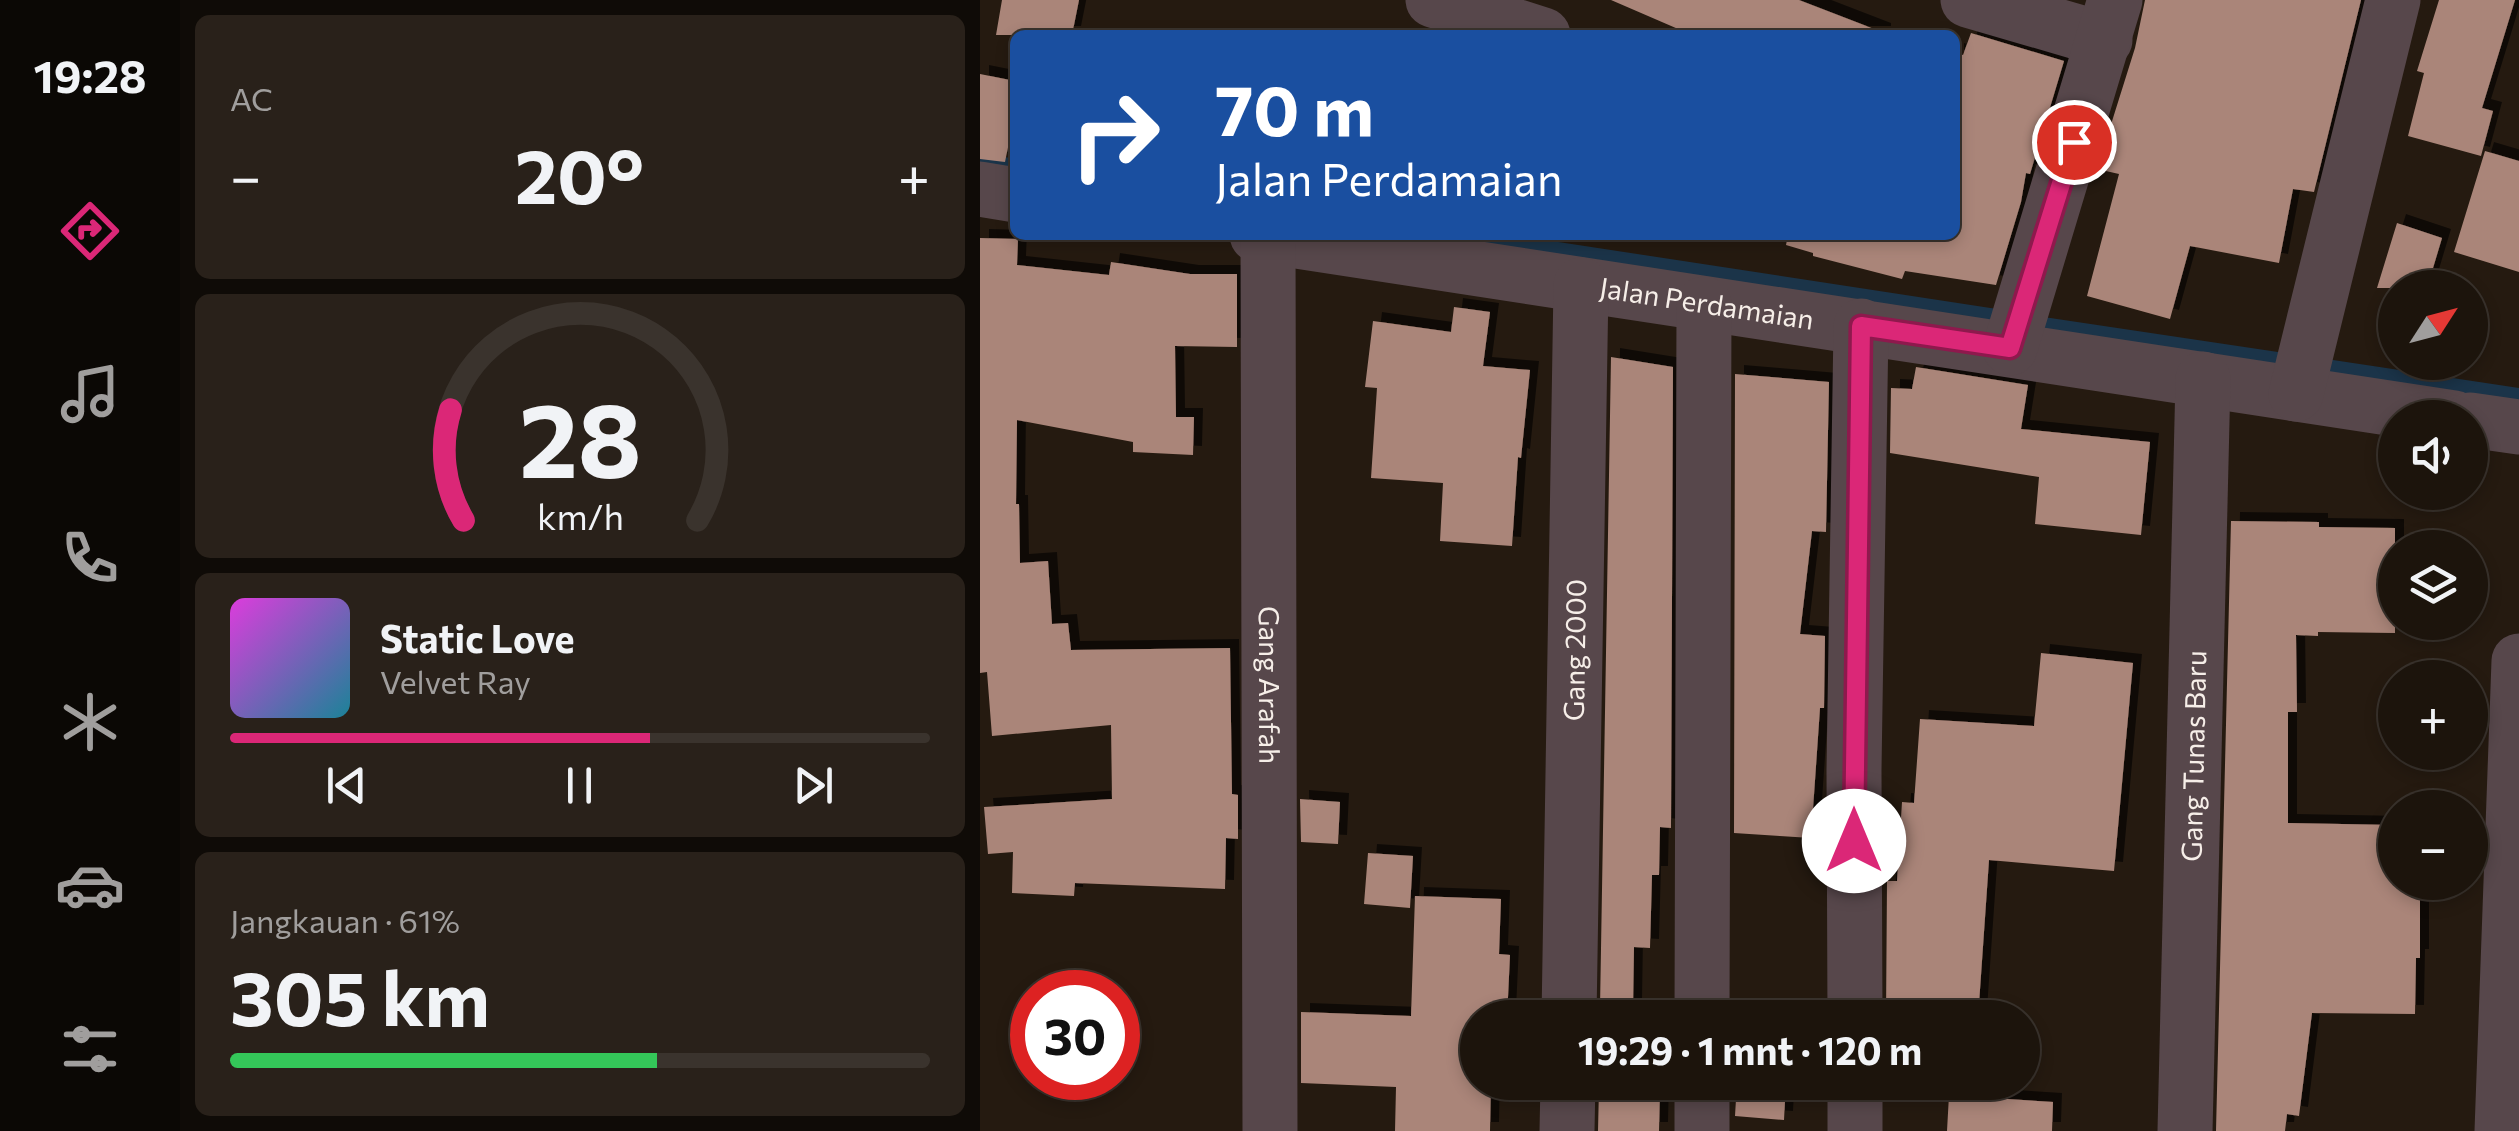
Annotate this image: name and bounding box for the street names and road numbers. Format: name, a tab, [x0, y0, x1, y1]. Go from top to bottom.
street label: Jalan Perdamaian	[1597, 270, 1816, 336]
street label: Gang 2000	[1556, 579, 1592, 721]
street label: Gang Arafah	[1253, 606, 1287, 764]
street label: Gang Tunas Baru	[2173, 650, 2212, 862]

